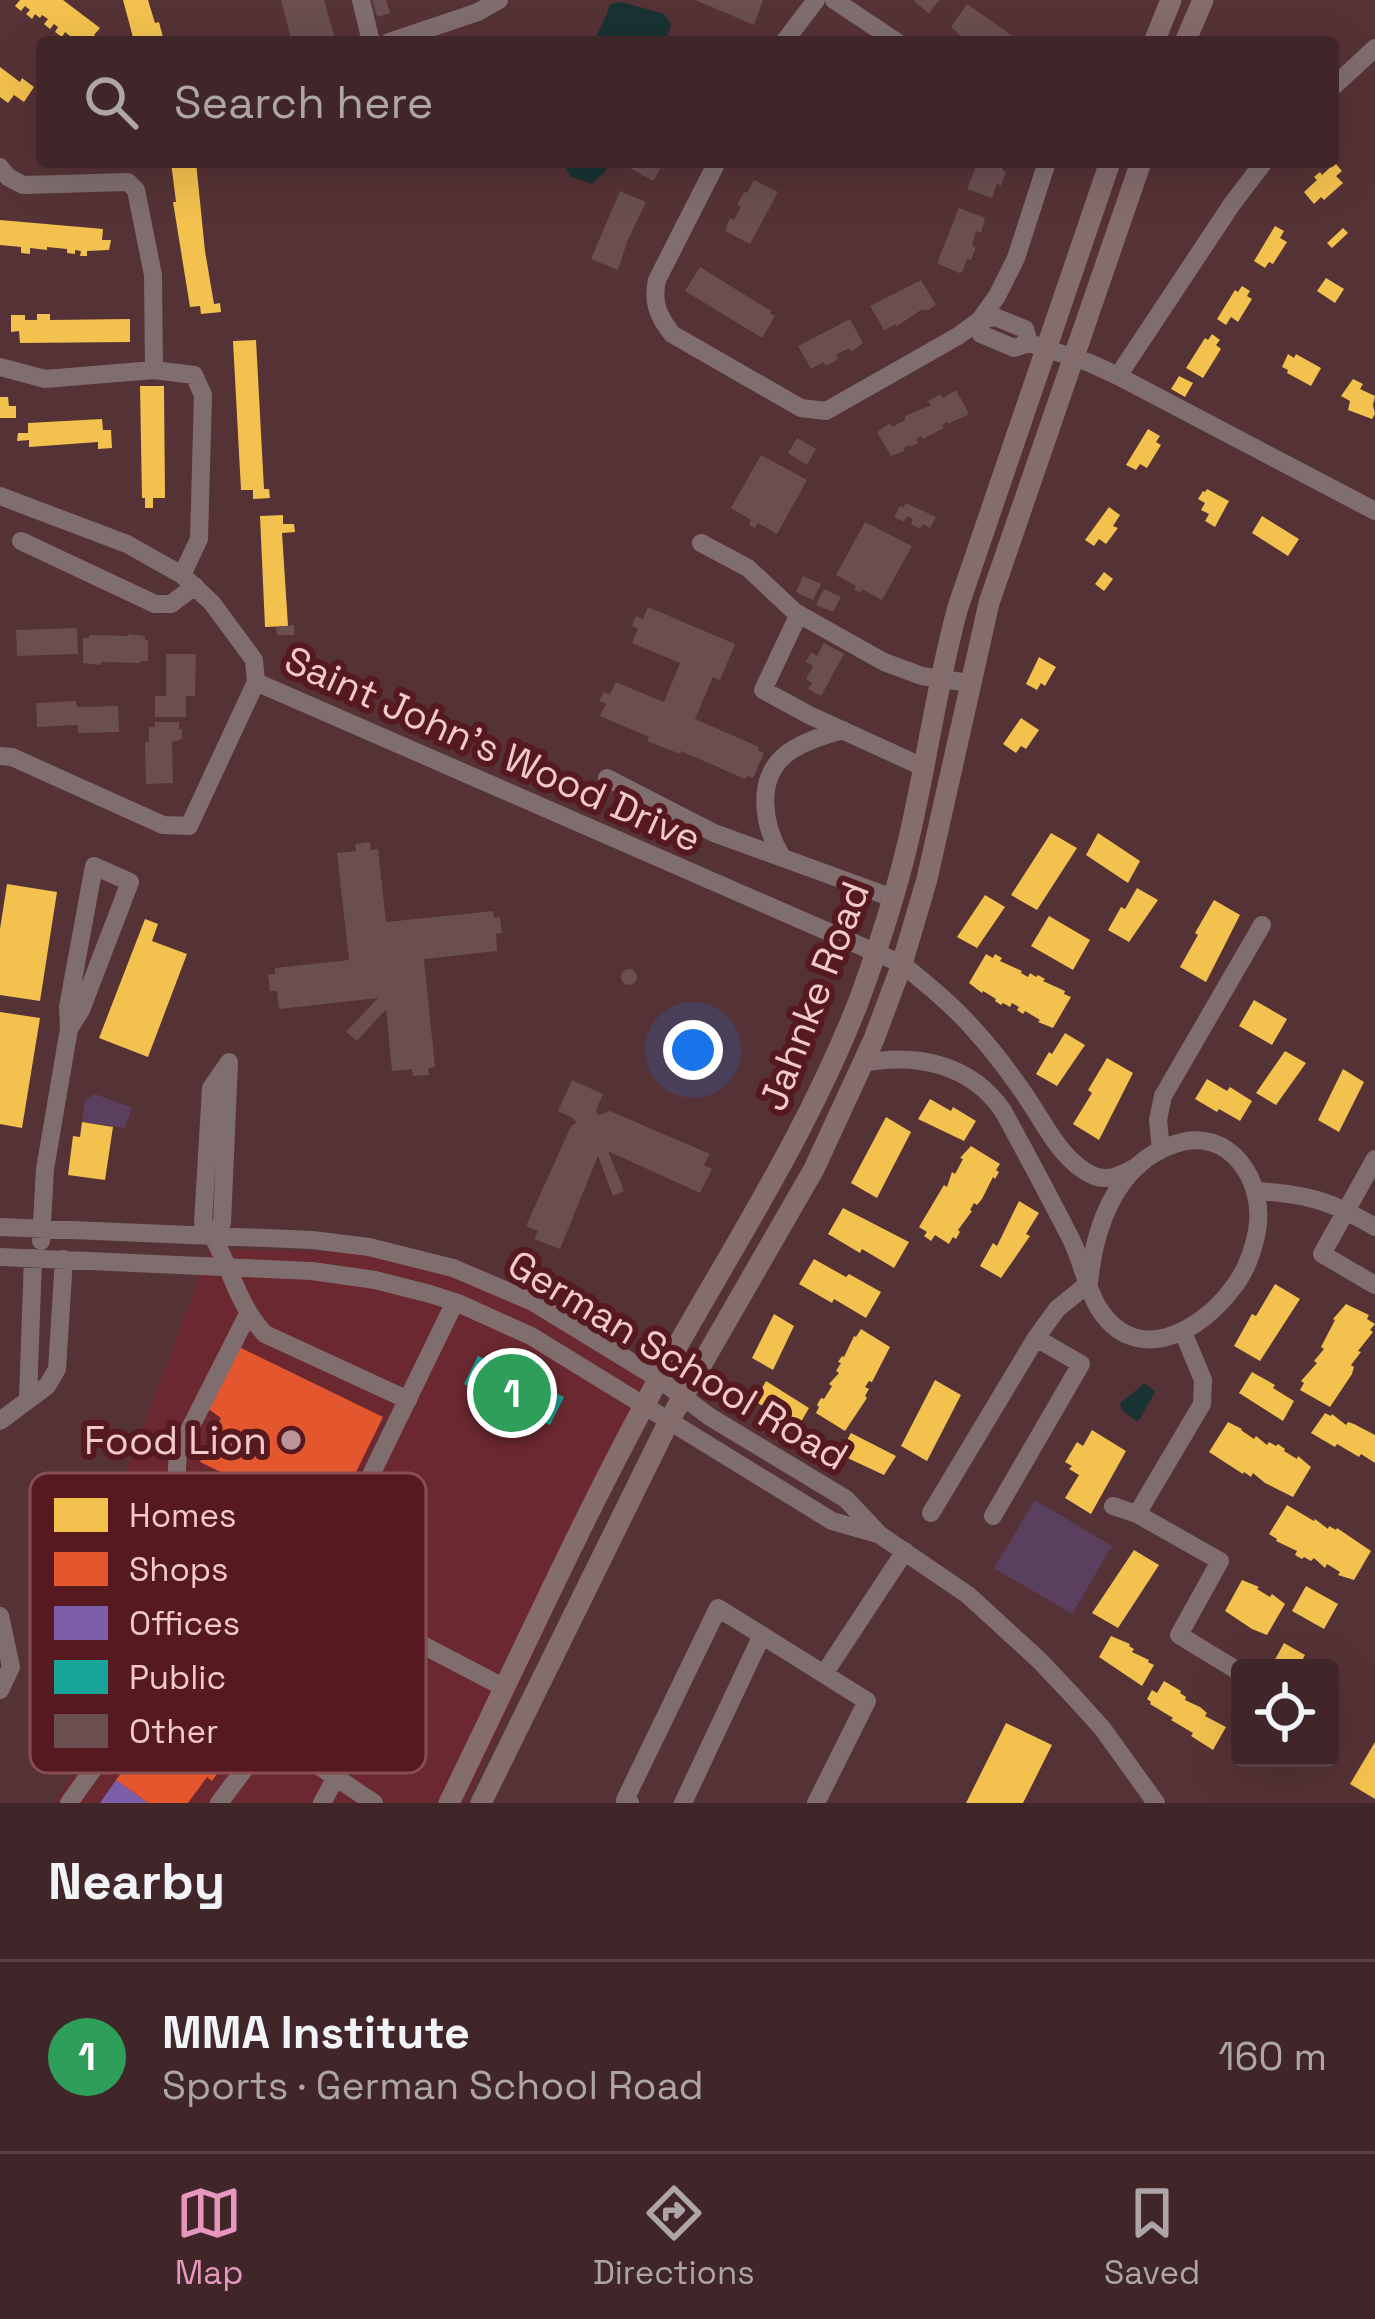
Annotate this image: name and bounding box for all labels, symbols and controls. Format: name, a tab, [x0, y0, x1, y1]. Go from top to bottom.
search box	[36, 36, 1339, 168]
icon: search	[78, 69, 144, 135]
text: Search here	[174, 74, 433, 131]
street label: Saint John's Wood Drive	[277, 635, 709, 863]
street label: Jahnke Road	[748, 875, 880, 1117]
your location	[663, 1020, 723, 1080]
street label: German School Road	[499, 1239, 857, 1481]
pin: 1	[473, 1348, 551, 1438]
place label: Food Lion	[84, 1416, 267, 1465]
marker: Food Lion	[278, 1427, 304, 1453]
legend	[30, 1473, 426, 1773]
text: Homes	[129, 1495, 236, 1537]
text: Shops	[129, 1549, 229, 1591]
text: Offices	[129, 1603, 240, 1645]
text: Public	[129, 1657, 226, 1699]
map controls	[1231, 1659, 1339, 1767]
button: locate	[1231, 1659, 1339, 1767]
text: Other	[129, 1711, 218, 1753]
text: Nearby	[48, 1849, 225, 1914]
text: MMA Institute	[162, 2004, 470, 2061]
text: 1	[78, 2032, 96, 2081]
text: 160 m	[1218, 2032, 1327, 2081]
text: Sports · German School Road	[162, 2061, 704, 2110]
tab: Map	[175, 2180, 243, 2294]
tab: Directions	[593, 2180, 755, 2294]
tab: Saved	[1104, 2180, 1200, 2294]

